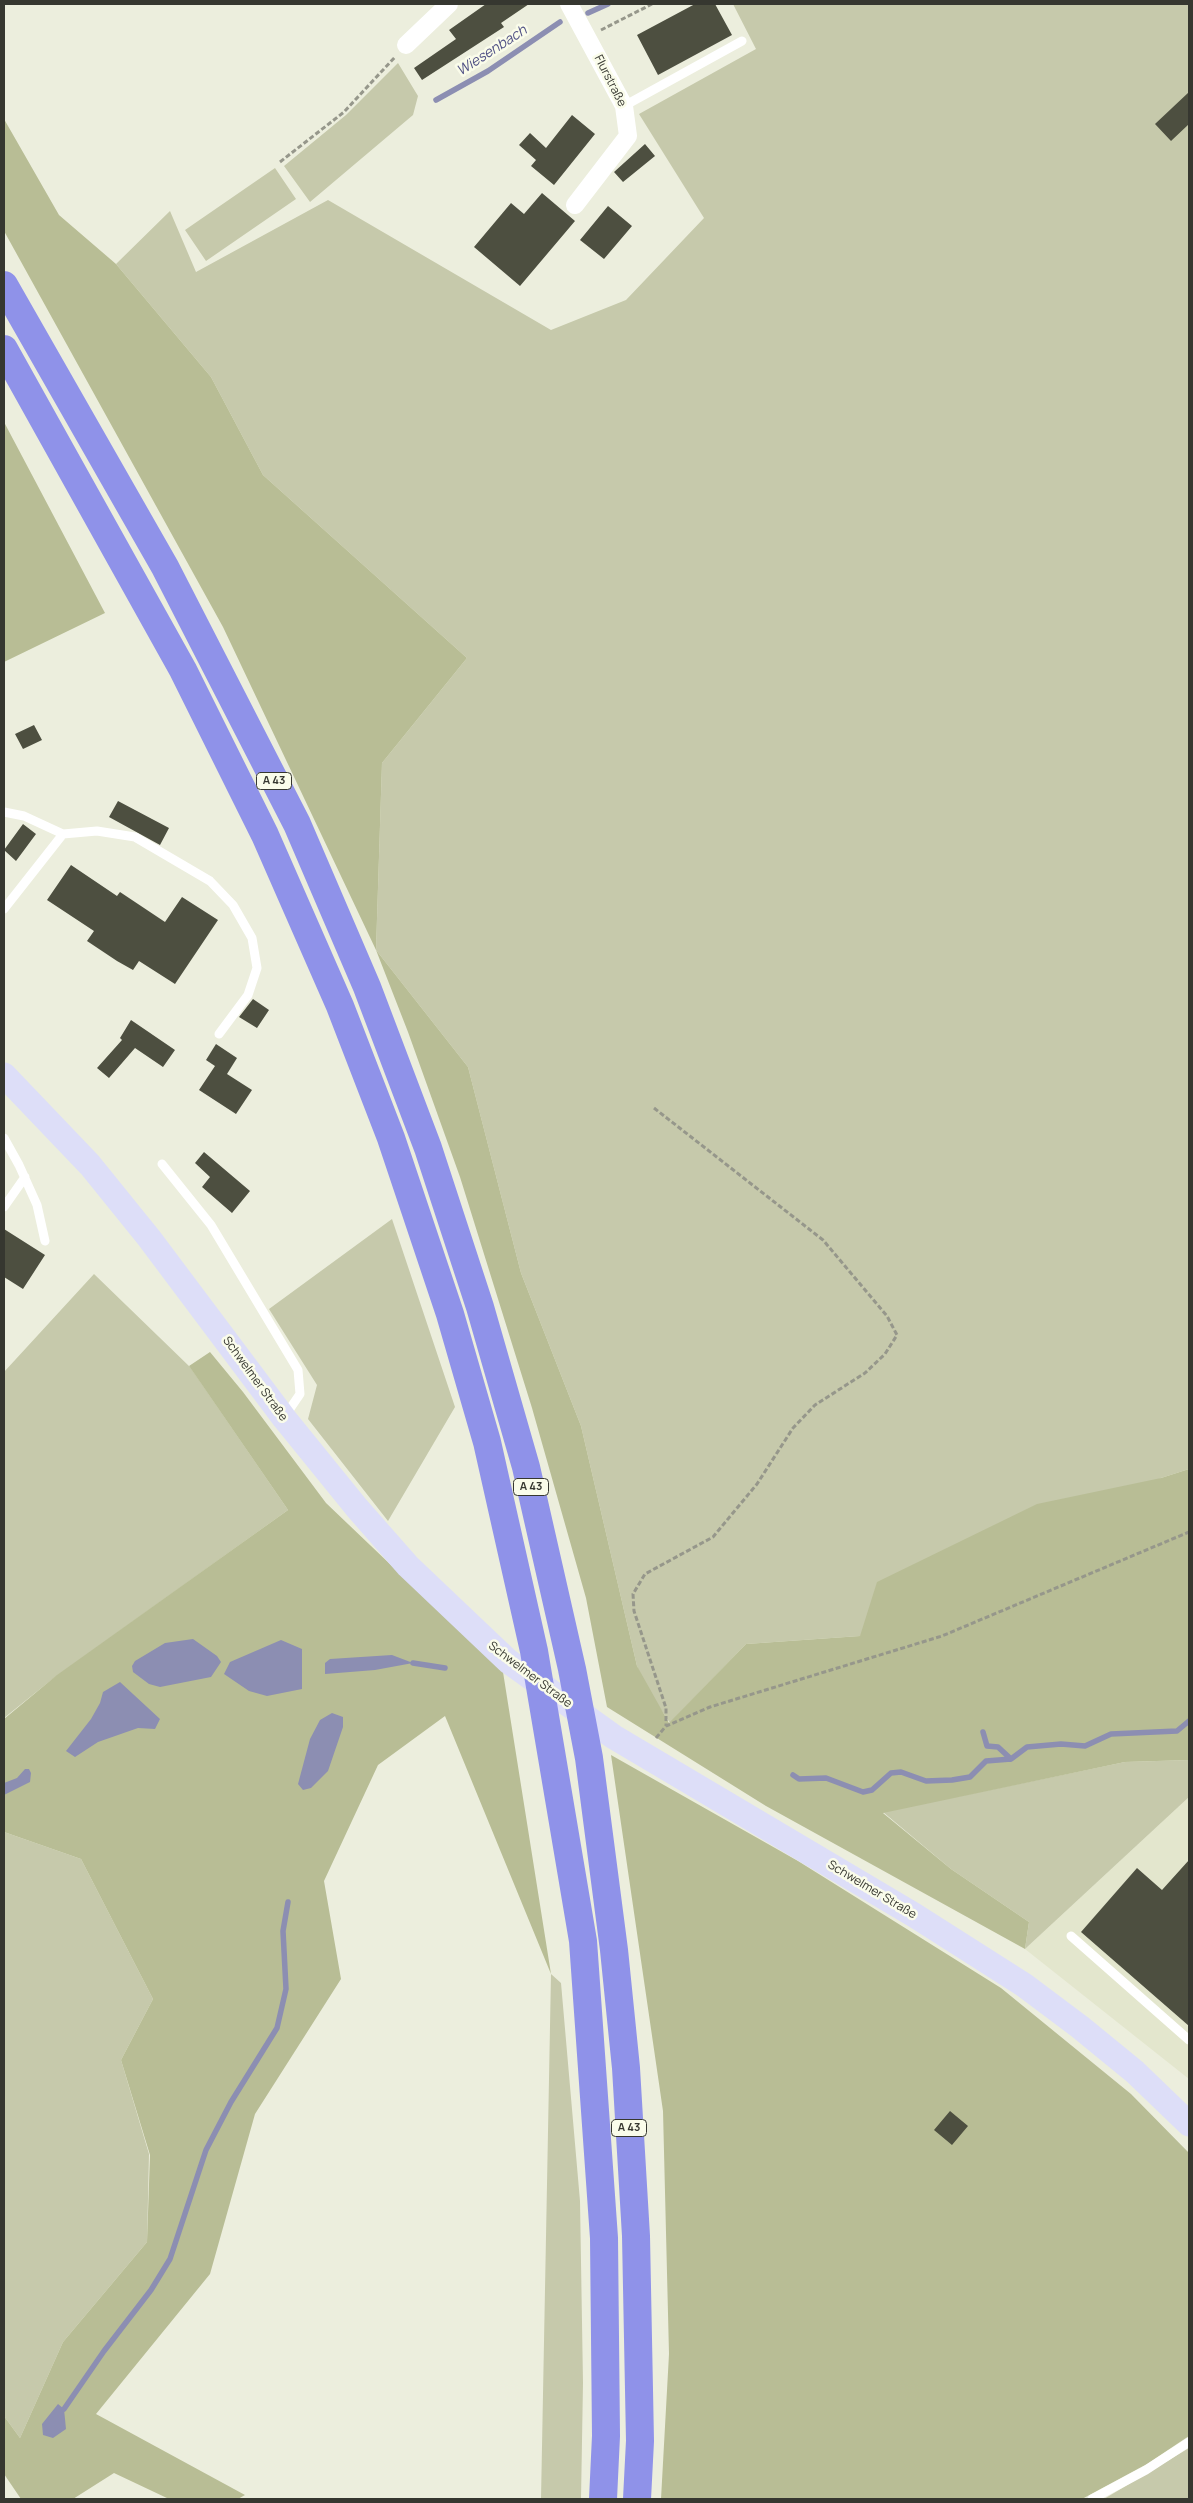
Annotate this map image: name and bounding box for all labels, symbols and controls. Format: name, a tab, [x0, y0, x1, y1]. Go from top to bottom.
water label: Wiesenbach	[454, 22, 530, 80]
street label: Flurstraße	[591, 53, 629, 109]
road number: A 43	[256, 772, 292, 789]
street label: Schwelmer Straße	[219, 1334, 291, 1424]
road number: A 43	[514, 1478, 548, 1495]
street label: Schwelmer Straße	[485, 1639, 575, 1711]
street label: Schwelmer Straße	[825, 1858, 919, 1922]
road number: A 43	[612, 2120, 646, 2136]

